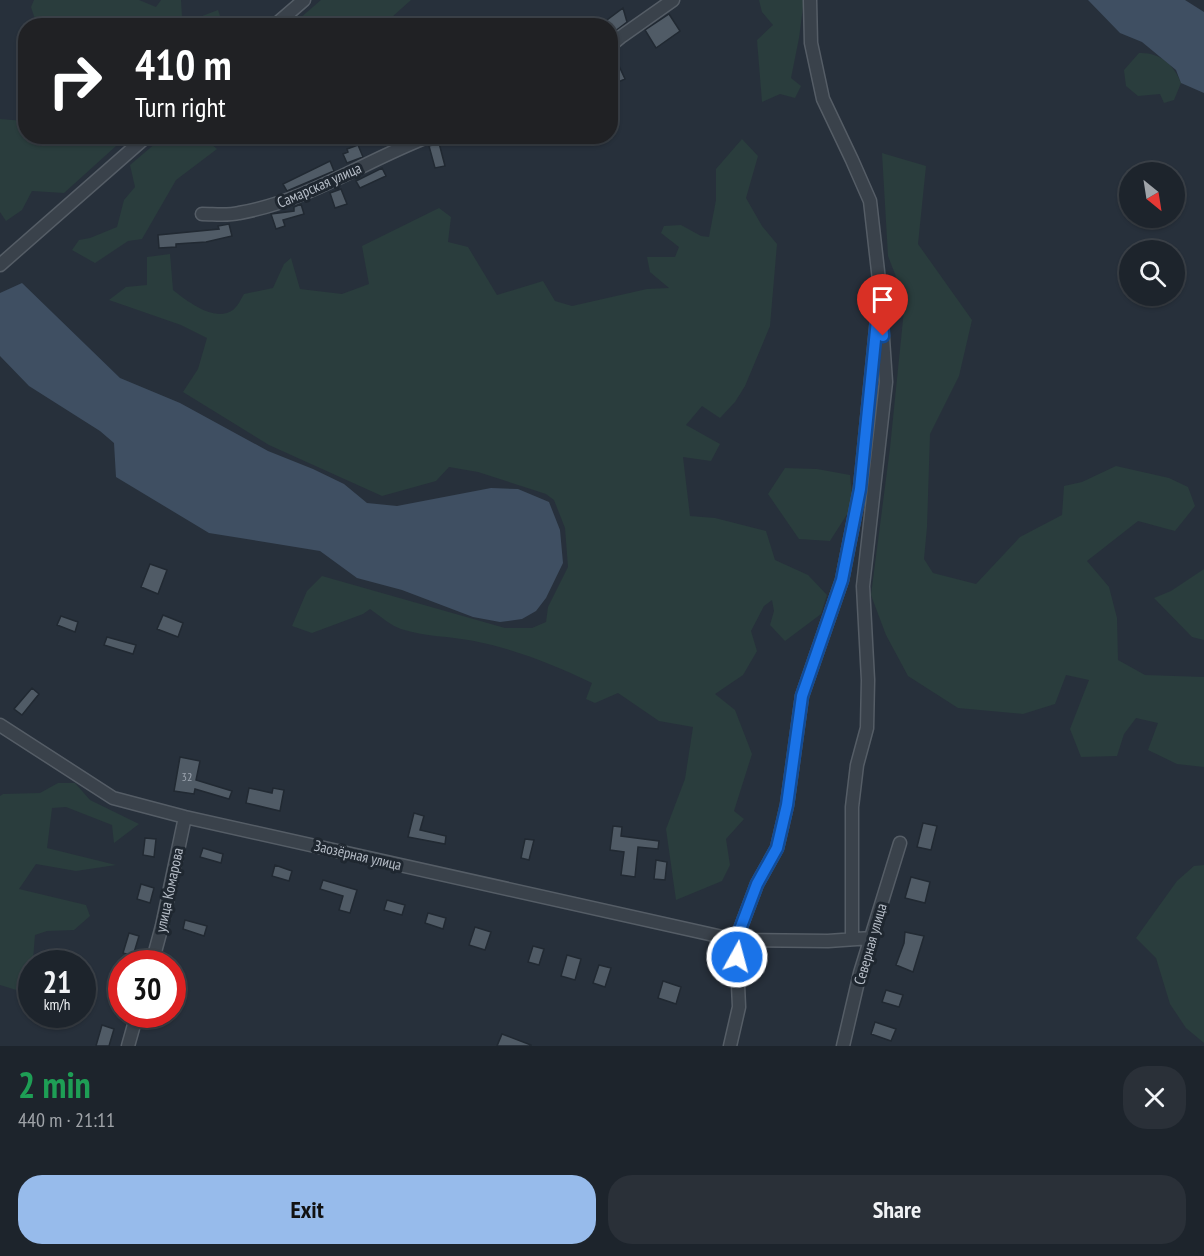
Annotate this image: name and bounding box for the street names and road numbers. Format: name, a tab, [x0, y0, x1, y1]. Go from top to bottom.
street label: Самарская улица	[274, 158, 364, 212]
street label: Заозёрная улица	[312, 836, 404, 874]
street label: улица Комарова	[151, 846, 187, 934]
street label: Северная улица	[849, 901, 891, 987]

